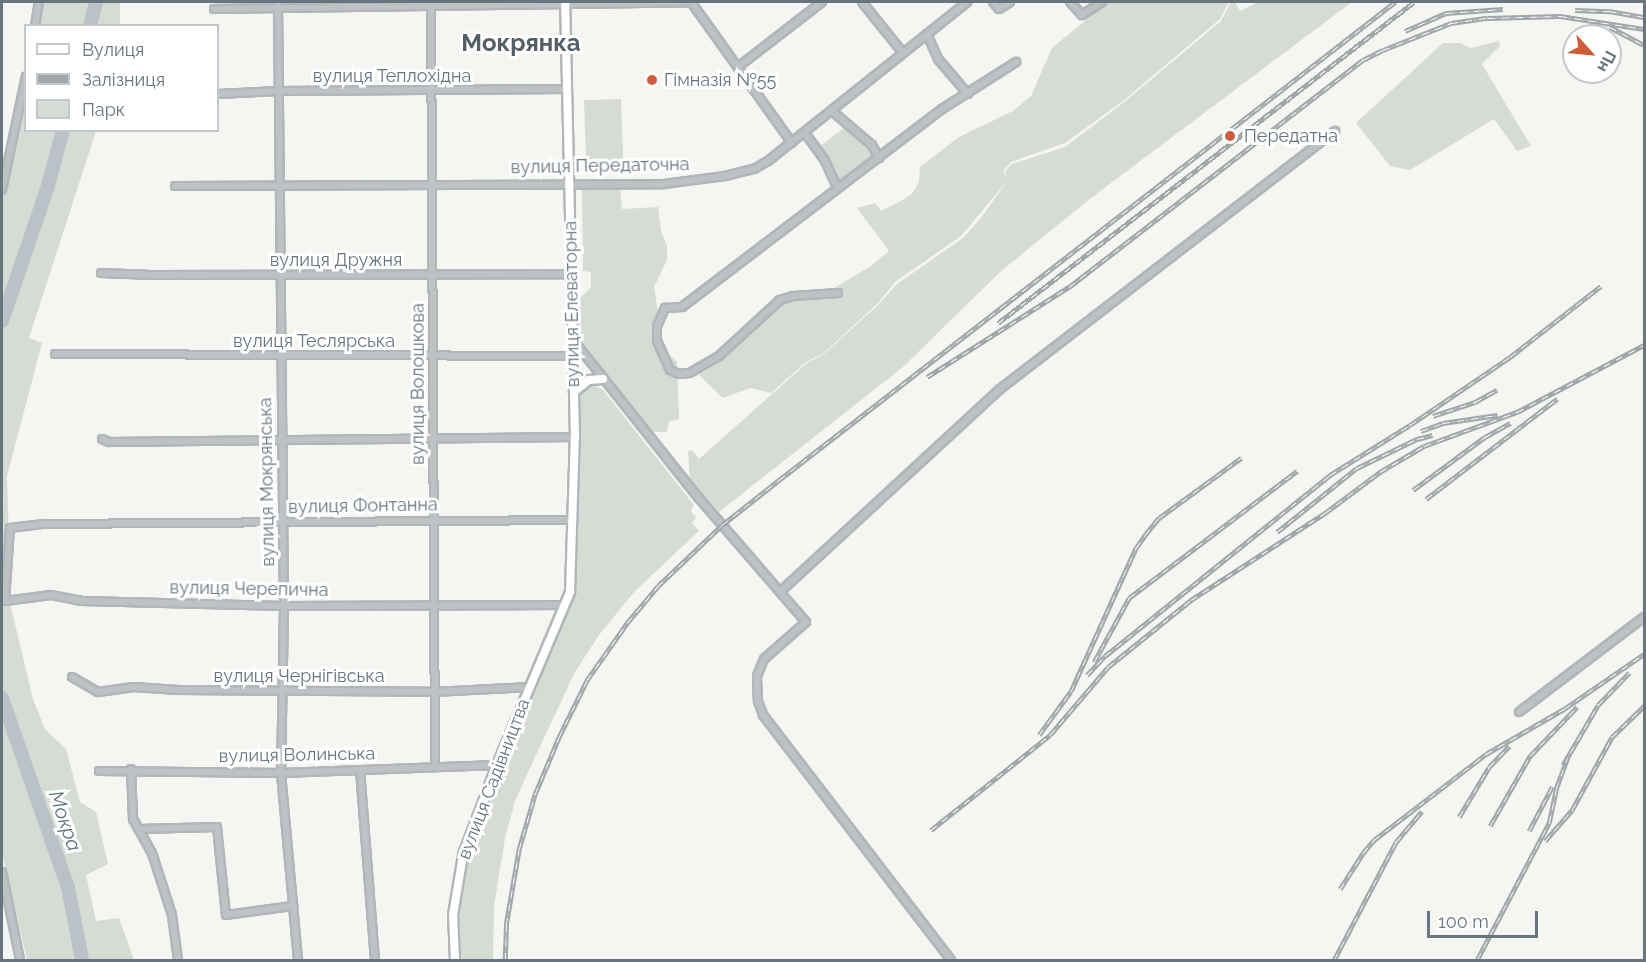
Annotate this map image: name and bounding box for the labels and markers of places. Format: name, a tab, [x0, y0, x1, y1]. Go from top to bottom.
place label: Гімназія №55	[664, 69, 776, 91]
marker: Гімназія №55	[645, 73, 659, 87]
place label: Передатна	[1244, 125, 1338, 147]
marker: Передатна	[1221, 127, 1239, 145]

